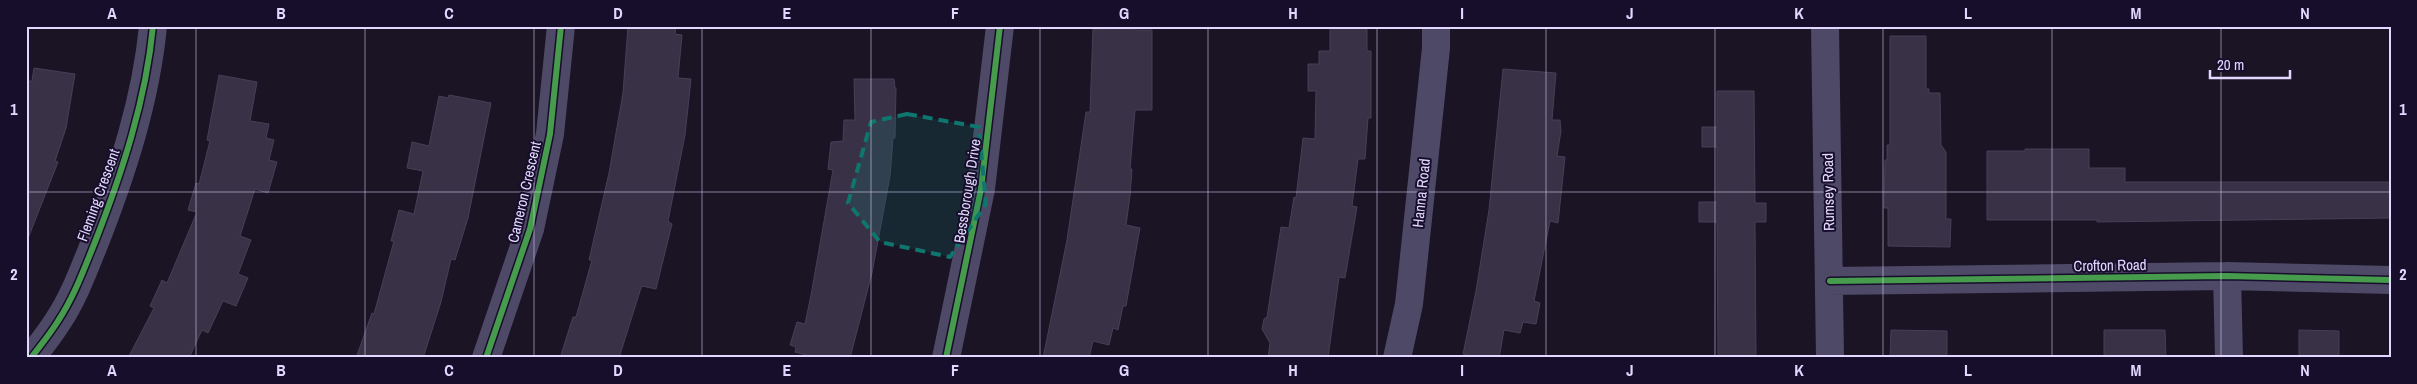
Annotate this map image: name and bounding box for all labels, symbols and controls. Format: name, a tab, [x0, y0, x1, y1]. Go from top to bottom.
text: A	[107, 2, 117, 24]
text: B	[276, 2, 286, 24]
text: C	[444, 2, 454, 24]
text: D	[613, 2, 623, 24]
text: E	[783, 2, 792, 24]
text: F	[951, 2, 959, 24]
text: G	[1119, 2, 1129, 24]
text: H	[1288, 2, 1298, 24]
text: I	[1460, 2, 1464, 24]
text: J	[1626, 2, 1634, 24]
text: K	[1794, 2, 1804, 24]
text: L	[1964, 2, 1972, 24]
text: M	[2131, 2, 2142, 24]
text: N	[2300, 2, 2310, 24]
scale bar	[2210, 48, 2290, 80]
text: 20 m	[2217, 54, 2244, 75]
text: 1	[10, 98, 18, 120]
text: 1	[2399, 98, 2407, 120]
street label: Bessborough Drive	[948, 137, 986, 245]
street label: Cameron Crescent	[502, 139, 546, 245]
street label: Fleming Crescent	[72, 145, 125, 244]
street label: Rumsey Road	[1817, 153, 1839, 231]
street label: Hanna Road	[1407, 158, 1435, 228]
street label: Crofton Road	[2073, 254, 2147, 276]
text: 2	[10, 263, 18, 285]
text: 2	[2399, 263, 2407, 285]
text: A	[107, 359, 117, 381]
text: B	[276, 359, 286, 381]
text: C	[444, 359, 454, 381]
text: D	[613, 359, 623, 381]
text: E	[783, 359, 792, 381]
text: F	[951, 359, 959, 381]
text: G	[1119, 359, 1129, 381]
text: H	[1288, 359, 1298, 381]
text: I	[1460, 359, 1464, 381]
text: J	[1626, 359, 1634, 381]
text: K	[1794, 359, 1804, 381]
text: L	[1964, 359, 1972, 381]
text: M	[2131, 359, 2142, 381]
text: N	[2300, 359, 2310, 381]

